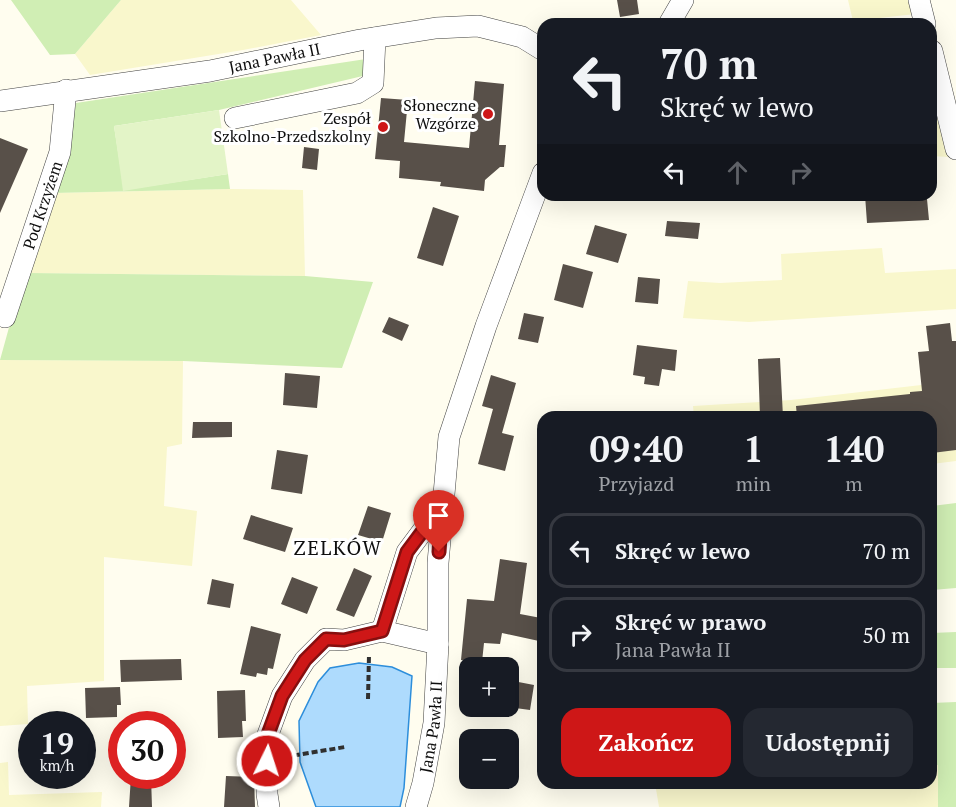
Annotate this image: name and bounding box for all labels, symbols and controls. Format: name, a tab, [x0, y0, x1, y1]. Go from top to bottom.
text: 70 m	[660, 35, 758, 91]
street label: Jana Pawła II	[227, 38, 322, 78]
icon: left	[561, 42, 639, 120]
text: Skręć w lewo	[660, 89, 814, 125]
place label: Słoneczne Wzgórze	[403, 94, 476, 134]
place label: Zespół Szkolno-Przedszkolny	[213, 107, 372, 147]
marker: Słoneczne Wzgórze	[481, 107, 495, 121]
marker: Zespół Szkolno-Przedszkolny	[376, 120, 390, 134]
icon: left	[658, 156, 691, 189]
icon: ahead	[721, 156, 754, 189]
icon: right	[784, 156, 817, 189]
street label: Pod Krzyżem	[17, 158, 67, 252]
text: 09:40	[590, 425, 683, 472]
text: 1	[743, 425, 764, 472]
text: 140	[823, 425, 884, 472]
text: Przyjazd	[598, 470, 674, 497]
text: min	[736, 470, 771, 497]
text: m	[845, 470, 863, 497]
pin	[413, 490, 464, 552]
icon: arrive	[422, 499, 455, 532]
district label: ZELKÓW	[294, 534, 382, 561]
icon: left	[564, 534, 597, 567]
text: Skręć w lewo	[615, 536, 750, 565]
text: 70 m	[862, 536, 910, 565]
text: Skręć w prawo	[615, 607, 766, 636]
icon: right	[564, 618, 597, 651]
text: 50 m	[862, 620, 910, 649]
text: Jana Pawła II	[615, 636, 731, 663]
map controls	[459, 657, 519, 789]
button: +	[459, 657, 519, 717]
street label: Jana Pawła II	[414, 680, 447, 775]
button: Zakończ	[561, 708, 731, 777]
button: Udostępnij	[743, 708, 913, 777]
speed limit sign: 30	[108, 711, 186, 789]
text: 19	[40, 723, 74, 763]
position arrow	[235, 729, 299, 793]
button: −	[459, 729, 519, 789]
text: km/h	[40, 755, 74, 775]

